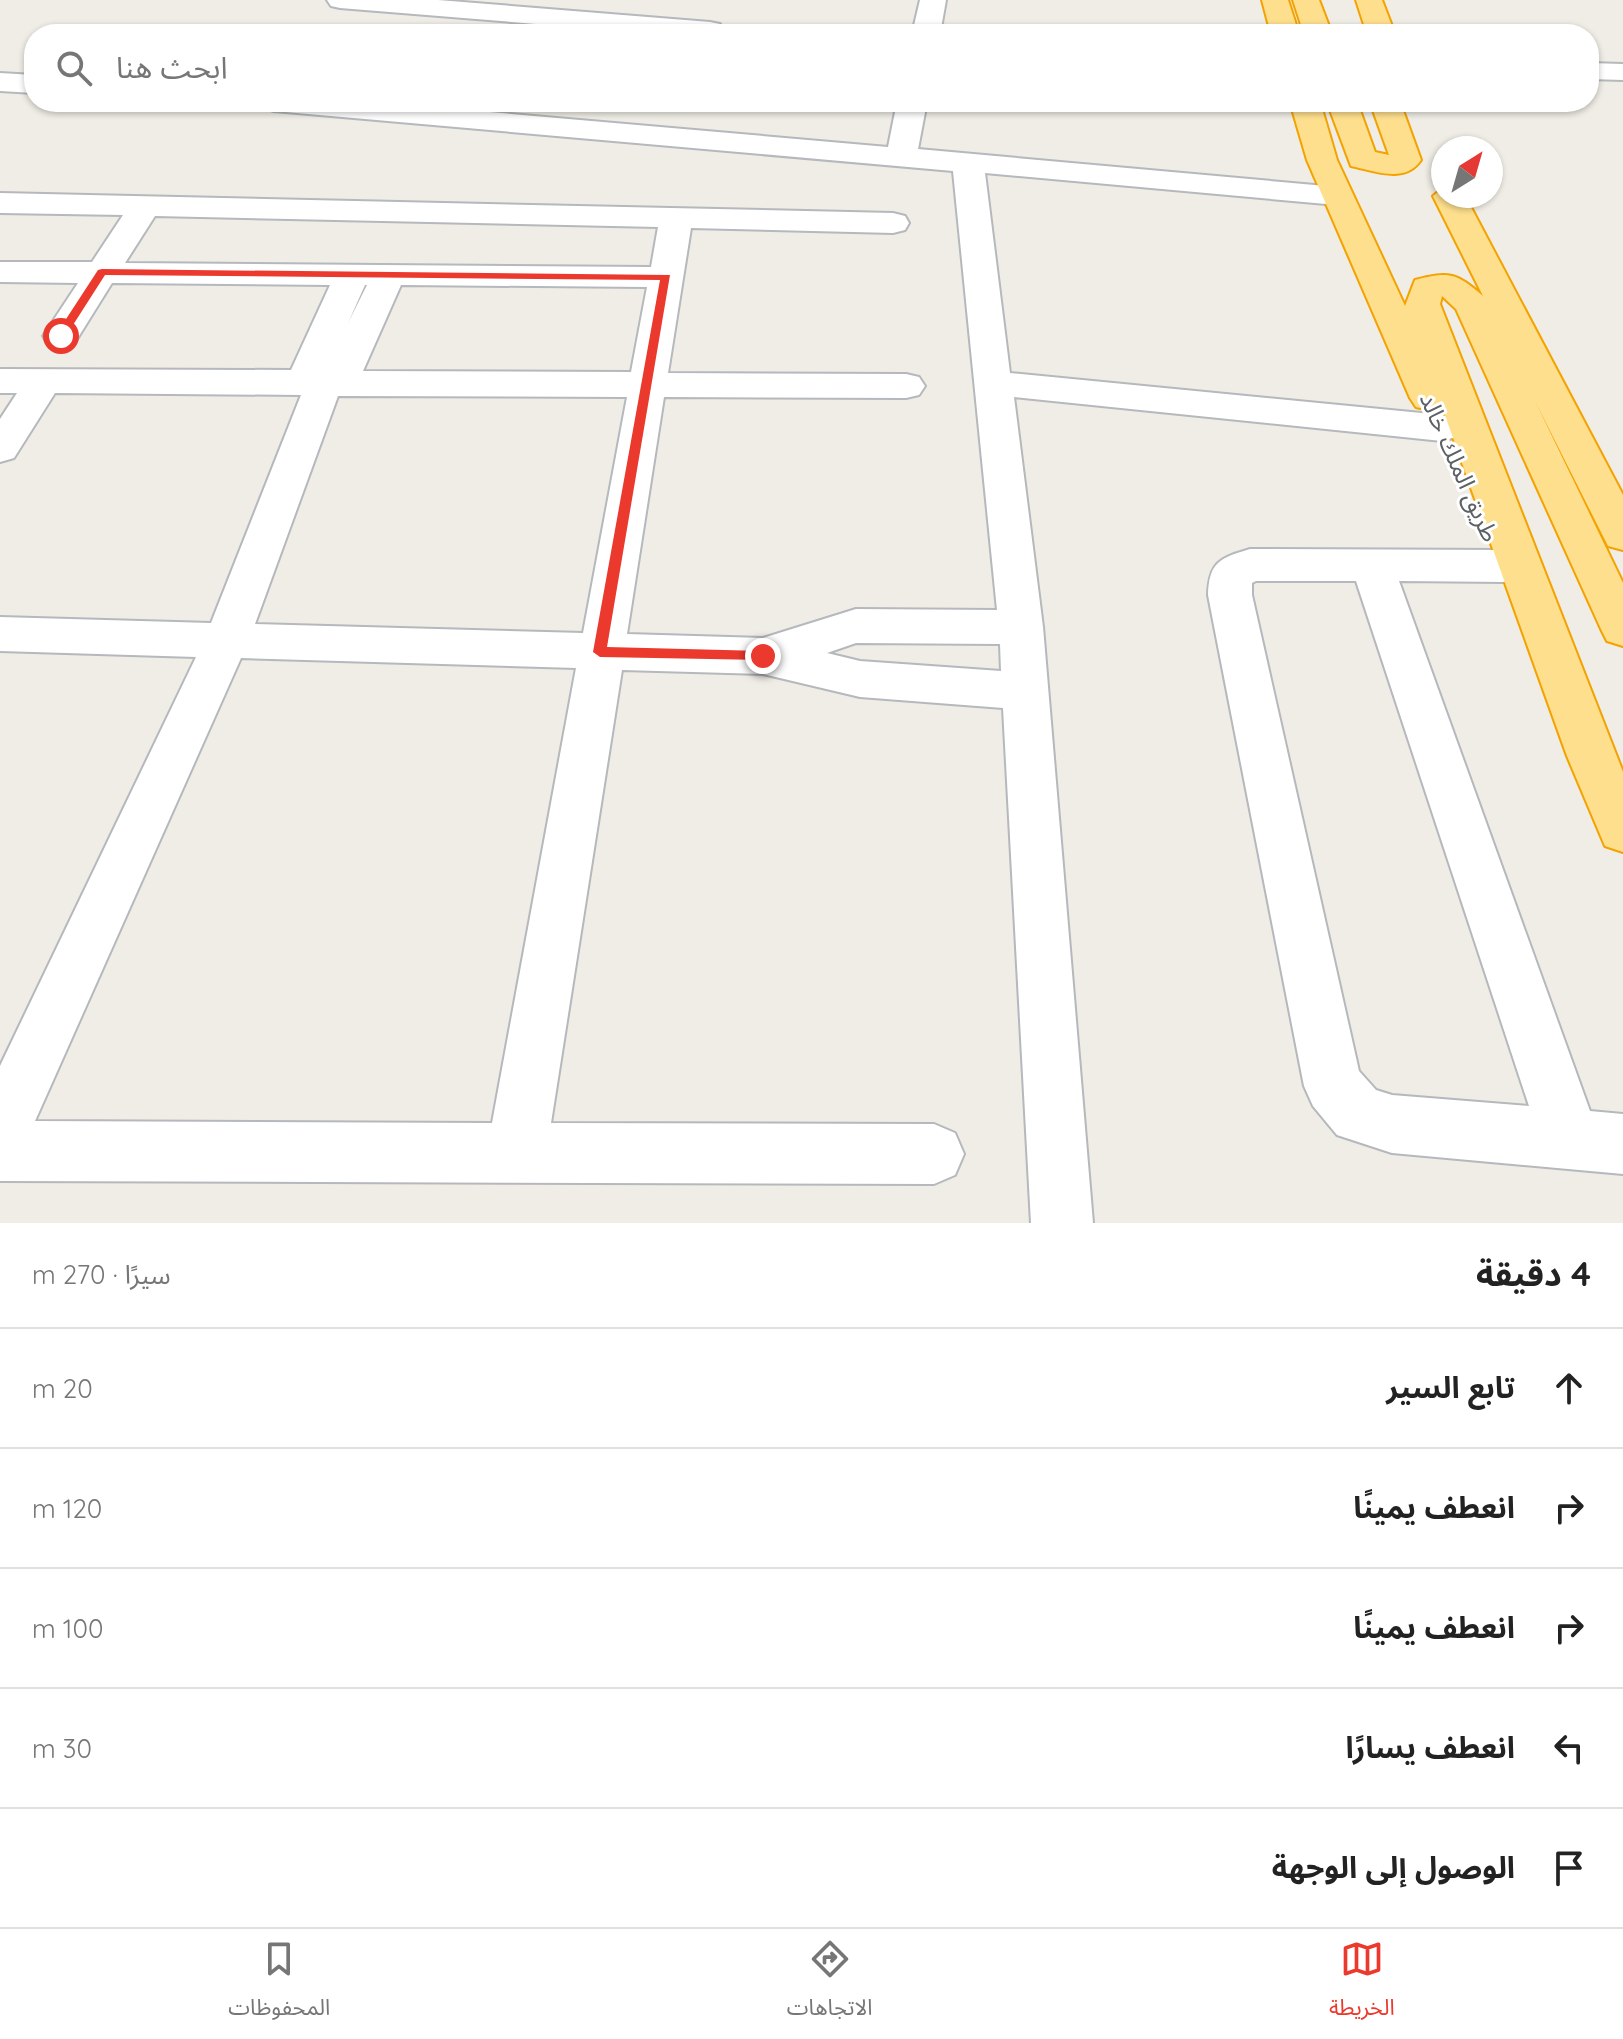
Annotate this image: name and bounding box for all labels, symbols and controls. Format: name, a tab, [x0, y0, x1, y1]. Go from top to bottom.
search box	[24, 24, 1599, 112]
icon: search	[52, 46, 96, 90]
text: ابحث هنا	[116, 48, 228, 86]
north arrow	[1431, 136, 1503, 208]
route start	[43, 318, 79, 354]
street label: طريق الملك خالد	[1413, 388, 1506, 547]
route end	[745, 638, 781, 674]
text: 4 دقيقة	[1476, 1252, 1591, 1295]
text: سيرًا · 270 m	[32, 1258, 171, 1291]
icon: ahead	[1547, 1366, 1591, 1410]
text: تابع السير	[1386, 1368, 1515, 1406]
text: 20 m	[32, 1372, 93, 1405]
icon: right	[1547, 1486, 1591, 1530]
text: انعطف يمينًا	[1353, 1488, 1515, 1526]
text: 120 m	[32, 1492, 102, 1525]
icon: right	[1547, 1606, 1591, 1650]
text: انعطف يمينًا	[1353, 1608, 1515, 1646]
text: 100 m	[32, 1612, 103, 1645]
icon: left	[1547, 1726, 1591, 1770]
text: انعطف يسارًا	[1345, 1728, 1515, 1766]
text: 30 m	[32, 1732, 92, 1765]
icon: arrive	[1547, 1846, 1591, 1890]
text: الوصول إلى الوجهة	[1272, 1848, 1515, 1886]
tab: المحفوظات	[228, 1937, 330, 2031]
tab: الاتجاهات	[787, 1937, 873, 2031]
tab: الخريطة	[1329, 1937, 1395, 2031]

